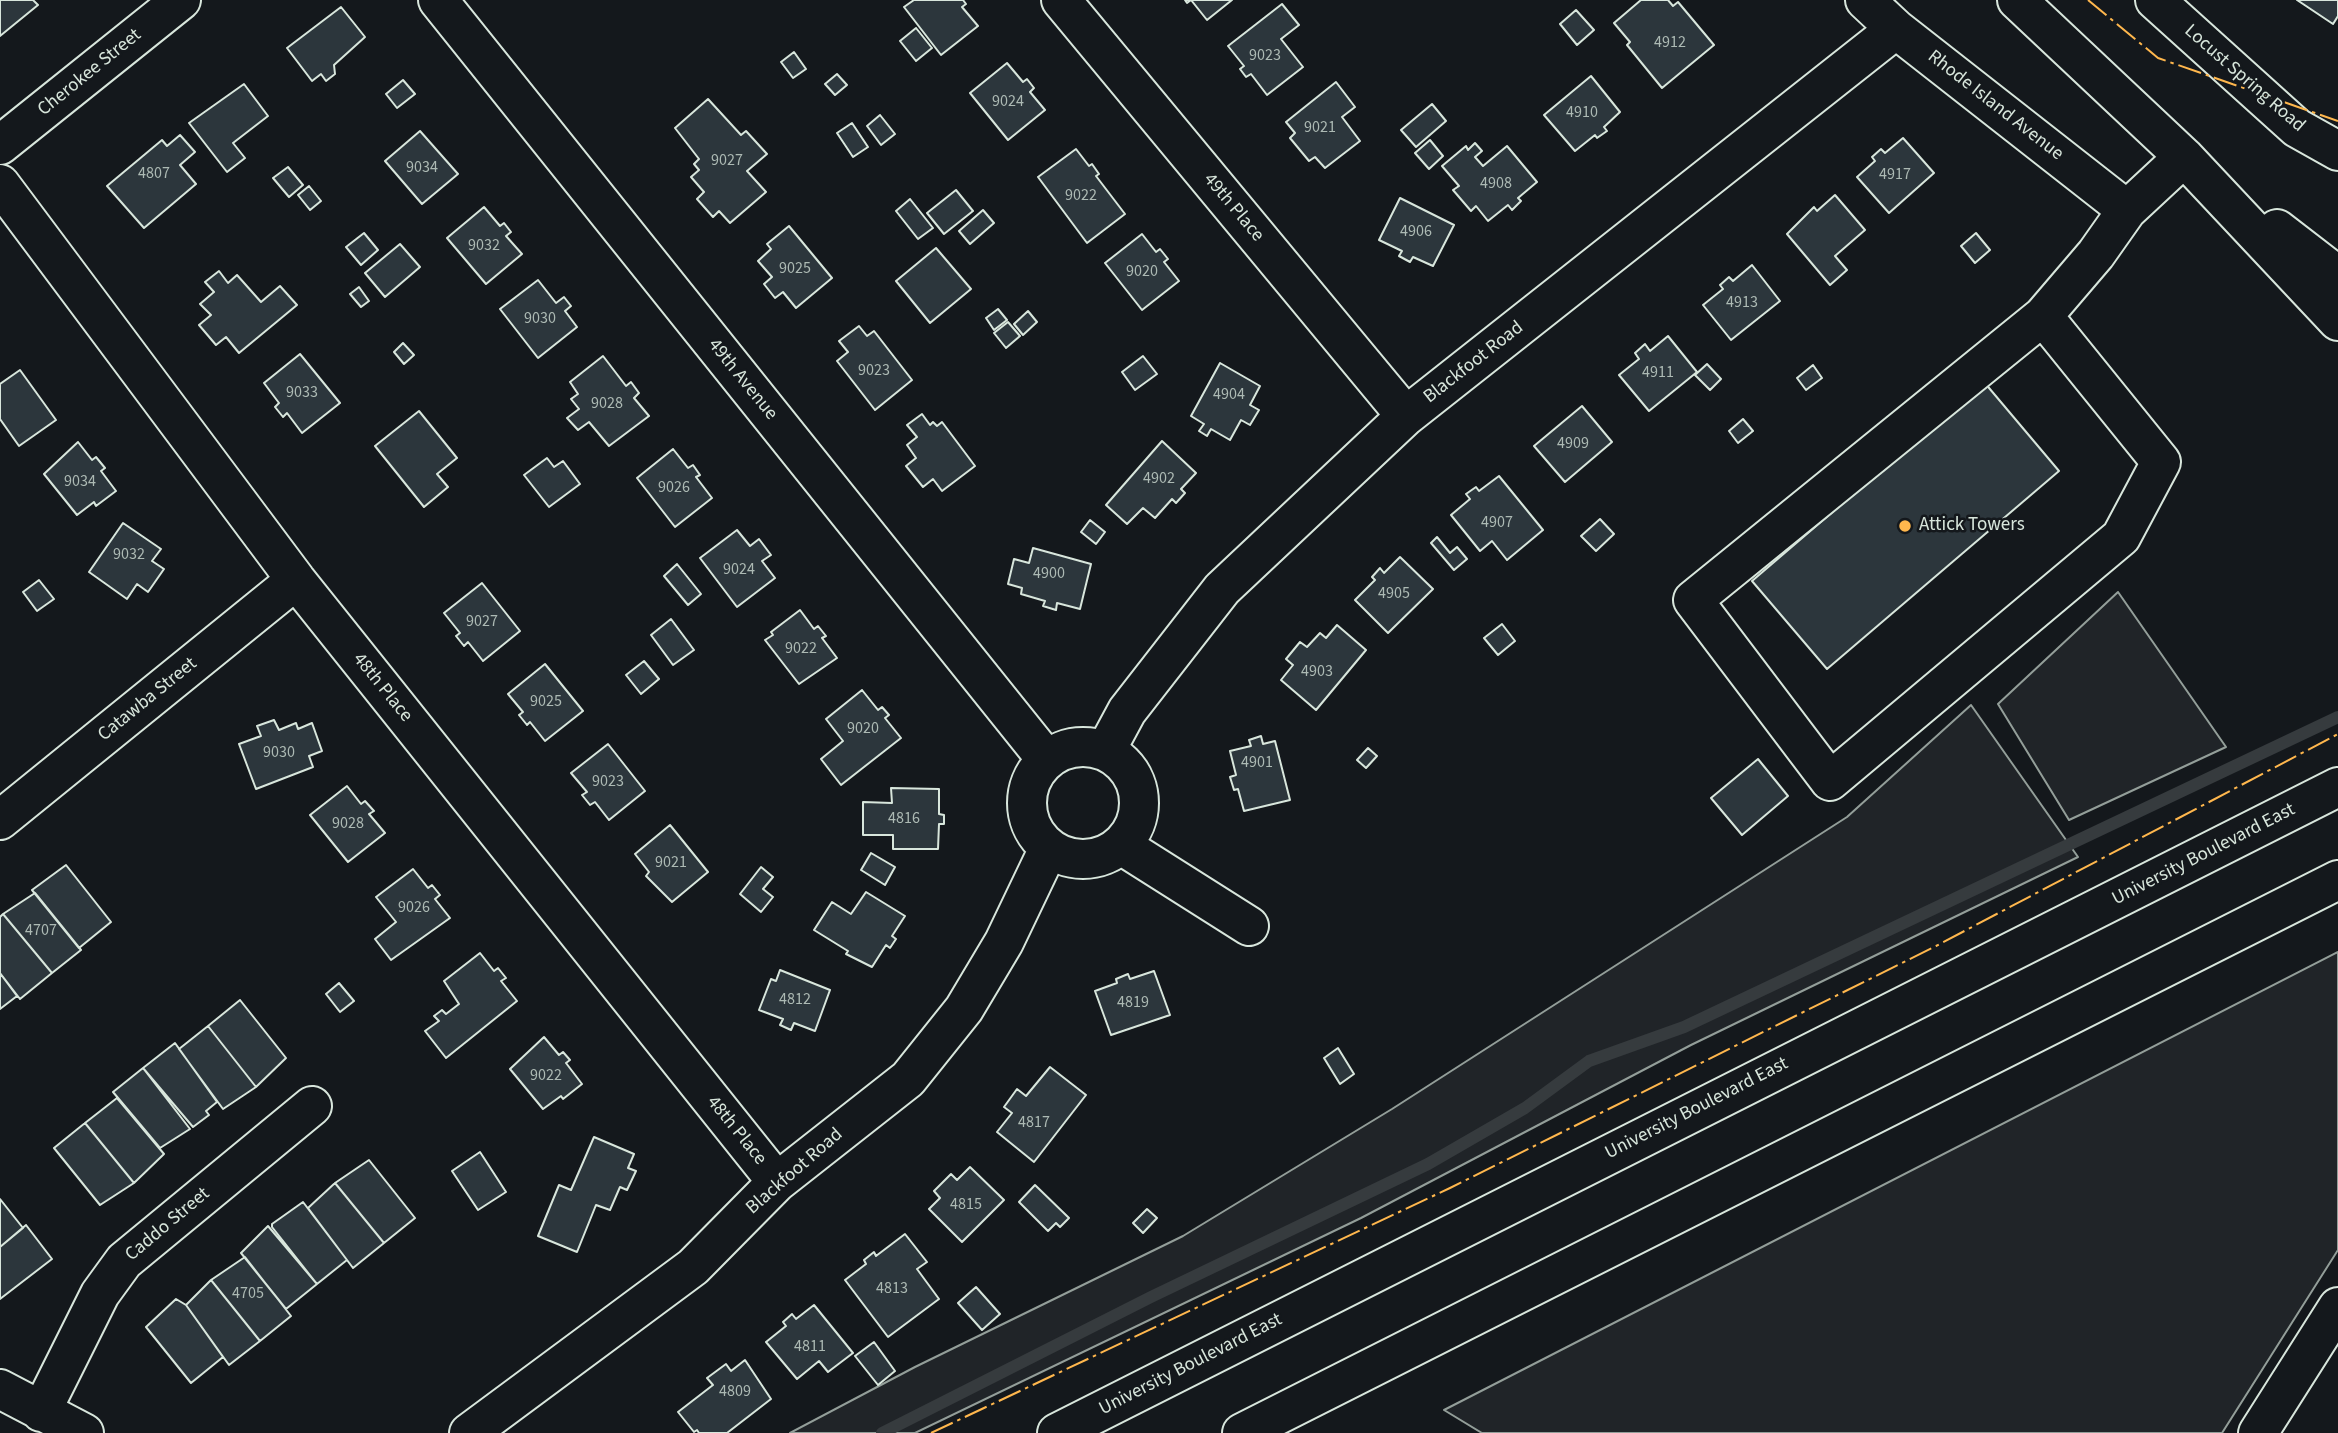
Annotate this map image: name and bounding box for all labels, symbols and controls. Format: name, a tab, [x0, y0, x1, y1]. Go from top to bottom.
street label: Locust Spring Road	[2179, 20, 2309, 138]
street label: Cherokee Street	[34, 24, 146, 122]
house number: 4912	[1654, 33, 1686, 53]
house number: 9023	[1249, 46, 1281, 66]
street label: Rhode Island Avenue	[1923, 46, 2067, 166]
house number: 9024	[992, 92, 1024, 112]
house number: 4910	[1566, 103, 1598, 123]
house number: 9021	[1304, 118, 1336, 138]
house number: 9027	[711, 151, 743, 171]
house number: 9034	[406, 158, 438, 178]
house number: 4807	[138, 164, 170, 184]
house number: 4917	[1879, 165, 1911, 185]
street label: 49th Place	[1198, 169, 1268, 247]
house number: 4908	[1480, 174, 1512, 194]
house number: 9022	[1065, 186, 1097, 206]
house number: 4906	[1400, 222, 1432, 242]
house number: 9032	[468, 236, 500, 256]
house number: 9025	[779, 259, 811, 279]
house number: 9020	[1126, 262, 1158, 282]
house number: 4913	[1726, 293, 1758, 313]
house number: 9030	[524, 309, 556, 329]
street label: Blackfoot Road	[1420, 317, 1528, 409]
street label: 49th Avenue	[702, 335, 782, 425]
house number: 9023	[858, 361, 890, 381]
house number: 4911	[1642, 363, 1674, 383]
house number: 9033	[286, 383, 318, 403]
house number: 4904	[1213, 385, 1245, 405]
house number: 9028	[591, 394, 623, 414]
house number: 4909	[1557, 434, 1589, 454]
house number: 4902	[1143, 469, 1175, 489]
house number: 9034	[64, 472, 96, 492]
house number: 9026	[658, 478, 690, 498]
house number: 4907	[1481, 513, 1513, 533]
place label: Attick Towers	[1919, 515, 2025, 537]
marker: Attick Towers	[1897, 518, 1913, 534]
house number: 9032	[113, 545, 145, 565]
house number: 9024	[723, 560, 755, 580]
house number: 4900	[1033, 564, 1065, 584]
house number: 4905	[1378, 584, 1410, 604]
house number: 9027	[466, 612, 498, 632]
house number: 9022	[785, 639, 817, 659]
street label: 48th Place	[347, 649, 417, 727]
street label: Catawba Street	[94, 653, 202, 747]
house number: 4903	[1301, 662, 1333, 682]
house number: 9025	[530, 692, 562, 712]
house number: 9020	[847, 719, 879, 739]
house number: 9030	[263, 743, 295, 763]
house number: 4901	[1241, 753, 1273, 773]
house number: 9023	[592, 772, 624, 792]
street label: University Boulevard East	[2109, 799, 2299, 911]
house number: 4816	[888, 809, 920, 829]
house number: 9028	[332, 814, 364, 834]
house number: 9021	[655, 853, 687, 873]
house number: 9026	[398, 898, 430, 918]
house number: 4707	[25, 921, 57, 941]
house number: 4812	[779, 990, 811, 1010]
house number: 4819	[1117, 993, 1149, 1013]
street label: University Boulevard East	[1602, 1053, 1792, 1165]
house number: 9022	[530, 1066, 562, 1086]
street label: 48th Place	[701, 1092, 771, 1170]
house number: 4817	[1018, 1113, 1050, 1133]
street label: Blackfoot Road	[742, 1124, 848, 1220]
street label: Caddo Street	[121, 1183, 215, 1267]
house number: 4815	[950, 1195, 982, 1215]
house number: 4813	[876, 1279, 908, 1299]
house number: 4705	[232, 1284, 264, 1304]
street label: University Boulevard East	[1096, 1309, 1286, 1421]
house number: 4811	[794, 1337, 826, 1357]
house number: 4809	[719, 1382, 751, 1402]

